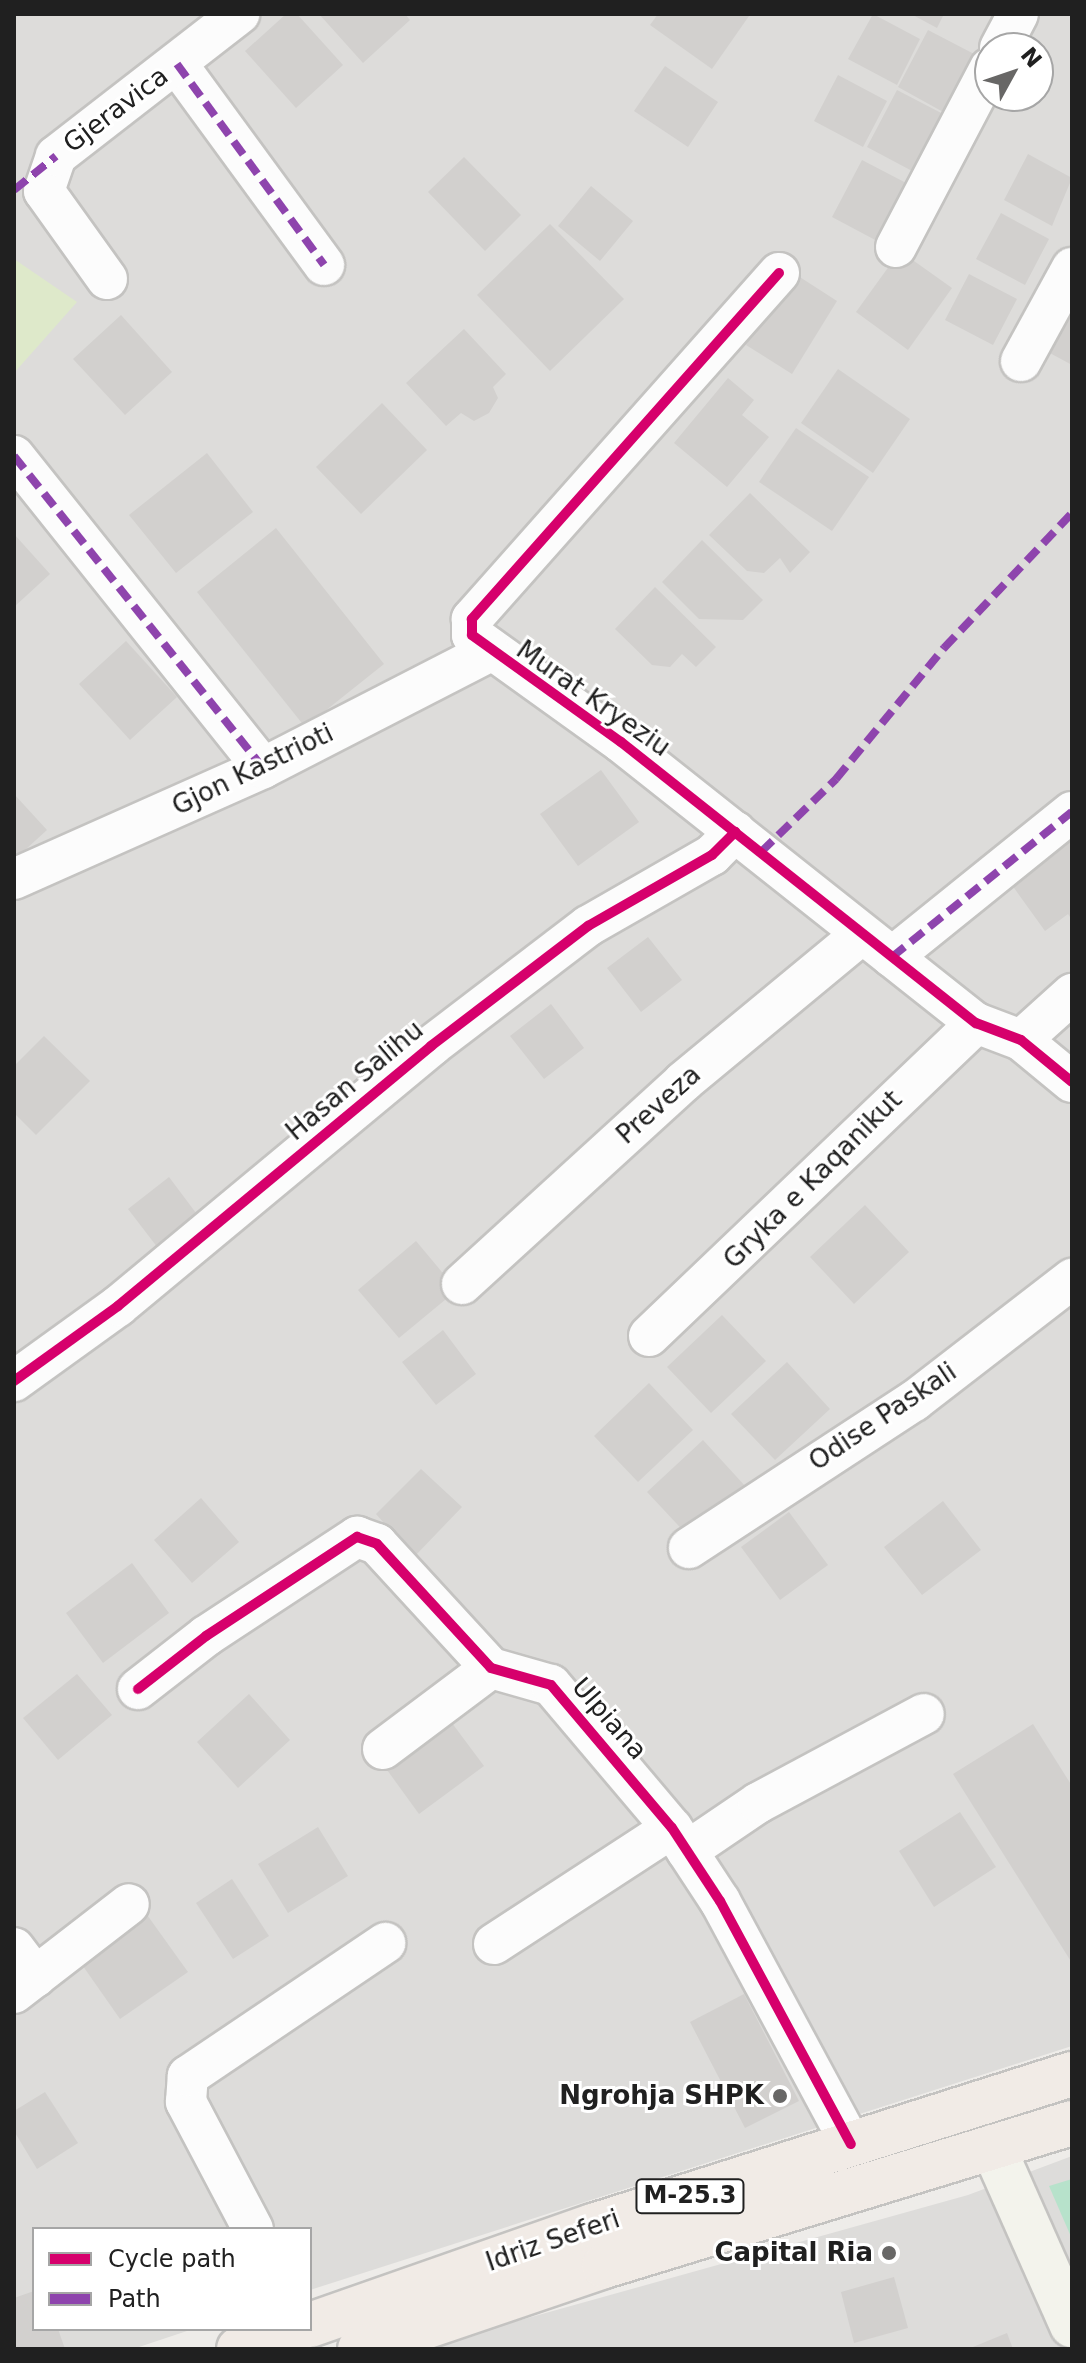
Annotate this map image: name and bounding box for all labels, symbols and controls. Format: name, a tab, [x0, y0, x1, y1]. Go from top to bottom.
north arrow	[974, 32, 1054, 112]
text: N	[1016, 42, 1047, 73]
street label: Gjeravica	[58, 61, 174, 159]
street label: Murat Kryeziu	[510, 634, 676, 764]
street label: Gjon Kastrioti	[167, 718, 339, 822]
street label: Hasan Salihu	[280, 1015, 430, 1147]
street label: Preveza	[611, 1059, 707, 1151]
street label: Gryka e Kaqanikut	[718, 1085, 908, 1275]
street label: Odise Paskali	[803, 1356, 963, 1478]
street label: Ulpiana	[565, 1672, 653, 1766]
place label: Ngrohja SHPK	[559, 2080, 764, 2112]
marker: Ngrohja SHPK	[771, 2087, 789, 2105]
road number: M-25.3	[634, 2176, 746, 2216]
street label: Idriz Seferi	[482, 2204, 624, 2278]
legend	[32, 2227, 312, 2331]
place label: Capital Ria	[714, 2237, 873, 2269]
marker: Capital Ria	[880, 2244, 898, 2262]
text: Cycle path	[108, 2245, 236, 2273]
text: Path	[108, 2285, 161, 2313]

